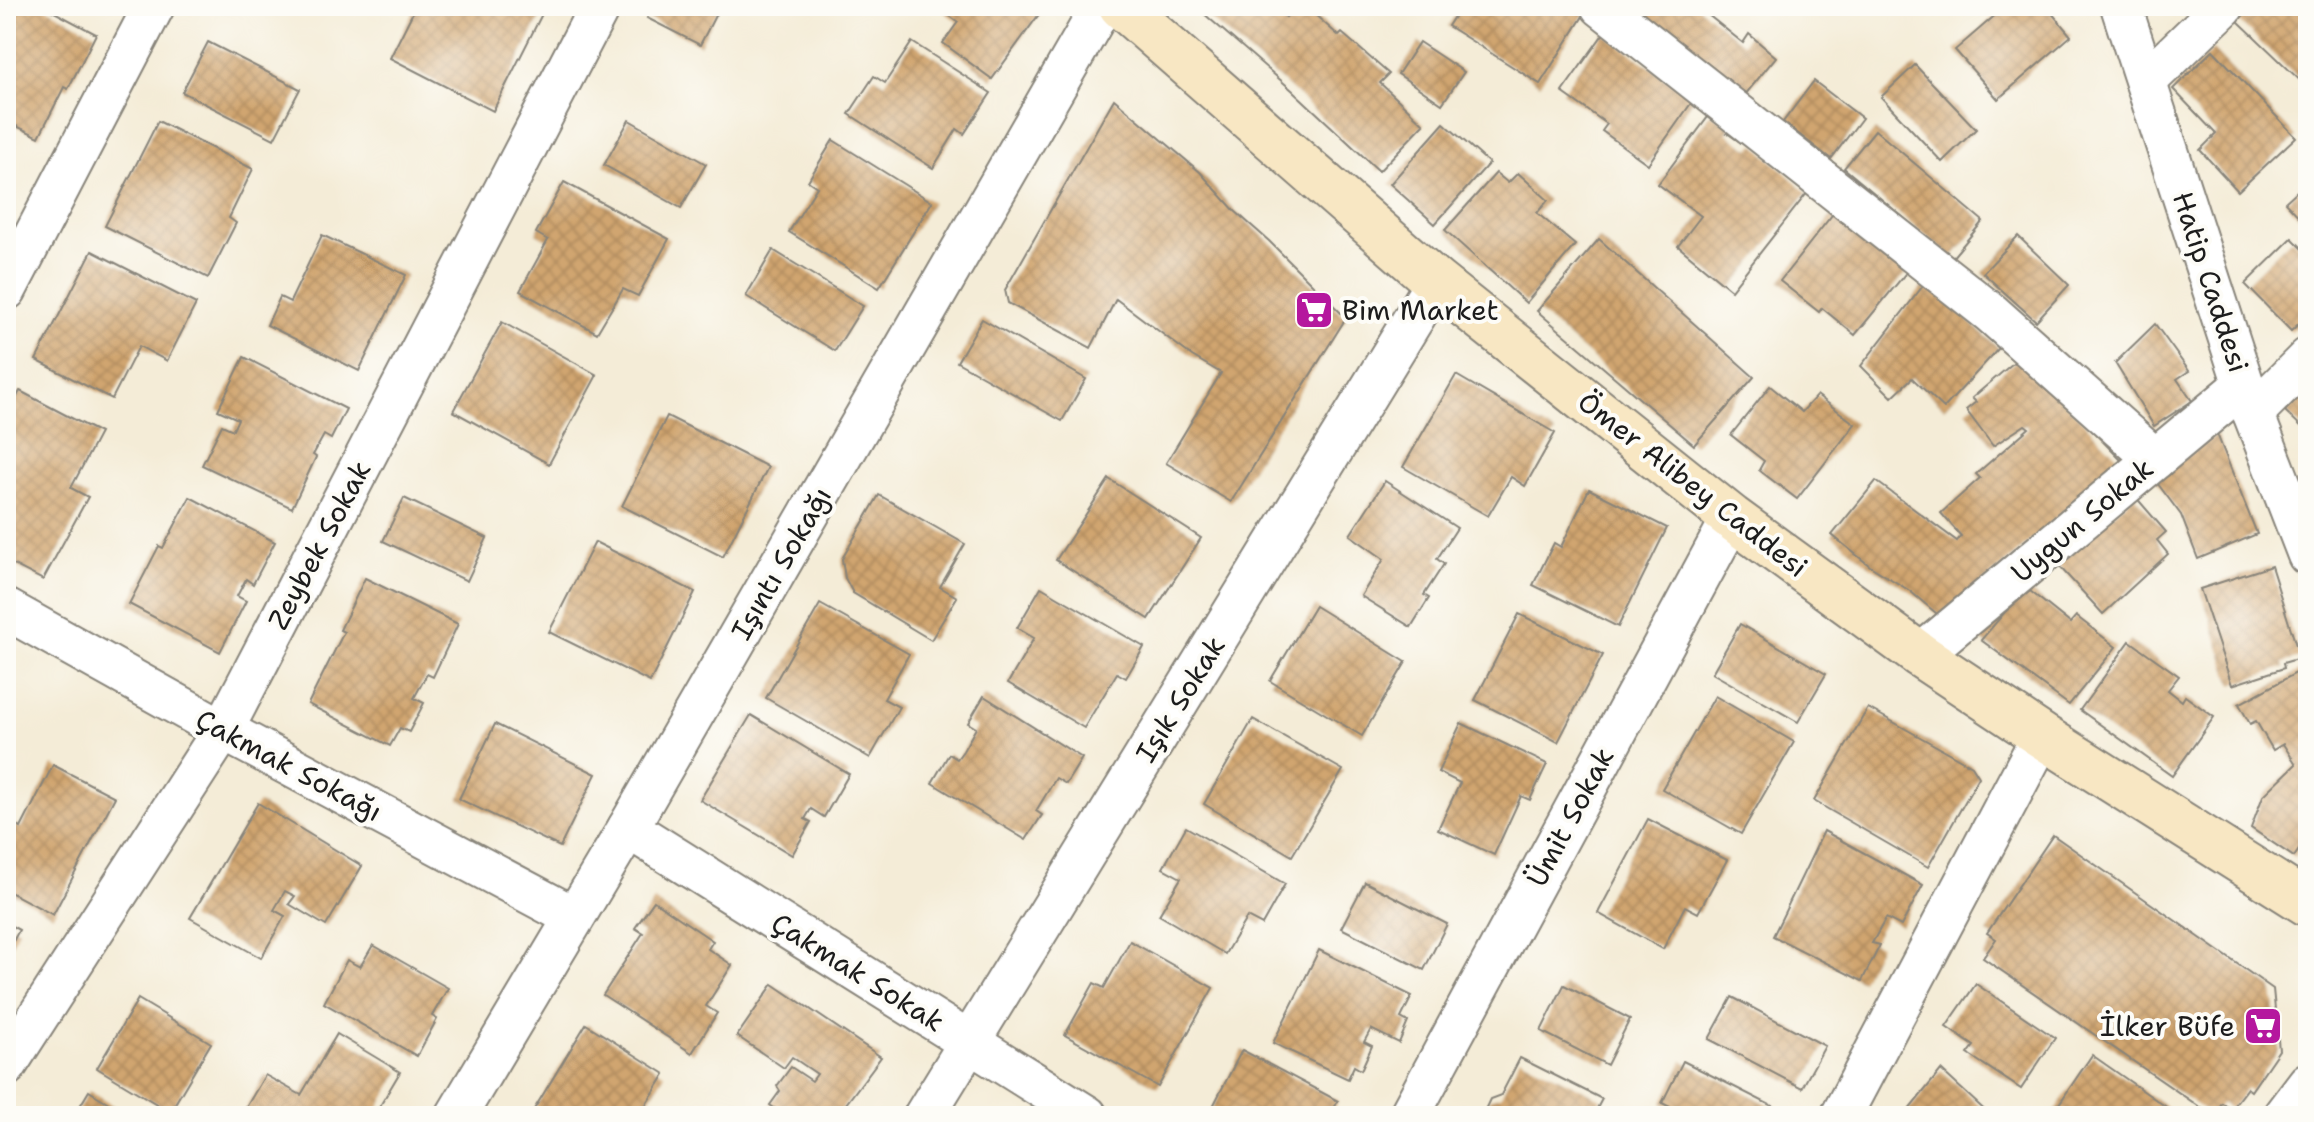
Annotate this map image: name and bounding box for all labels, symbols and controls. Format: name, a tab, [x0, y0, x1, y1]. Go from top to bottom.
street label: Hatip Caddesi	[2164, 187, 2258, 377]
supermarket icon: Bim Market	[1293, 289, 1335, 331]
place label: Bim Market	[1342, 291, 1499, 329]
street label: Ömer Alibey Caddesi	[1570, 382, 1816, 586]
street label: Uygun Sokak	[2003, 449, 2161, 591]
street label: Zeybek Sokak	[259, 454, 379, 636]
street label: Işıntı Sokağı	[722, 480, 840, 646]
street label: Işık Sokak	[1126, 629, 1234, 769]
street label: Çakmak Sokağı	[189, 700, 389, 830]
street label: Ümit Sokak	[1517, 741, 1623, 893]
street label: Çakmak Sokak	[764, 904, 952, 1040]
supermarket icon: İlker Büfe	[2242, 1005, 2284, 1047]
place label: İlker Büfe	[2100, 1007, 2235, 1045]

